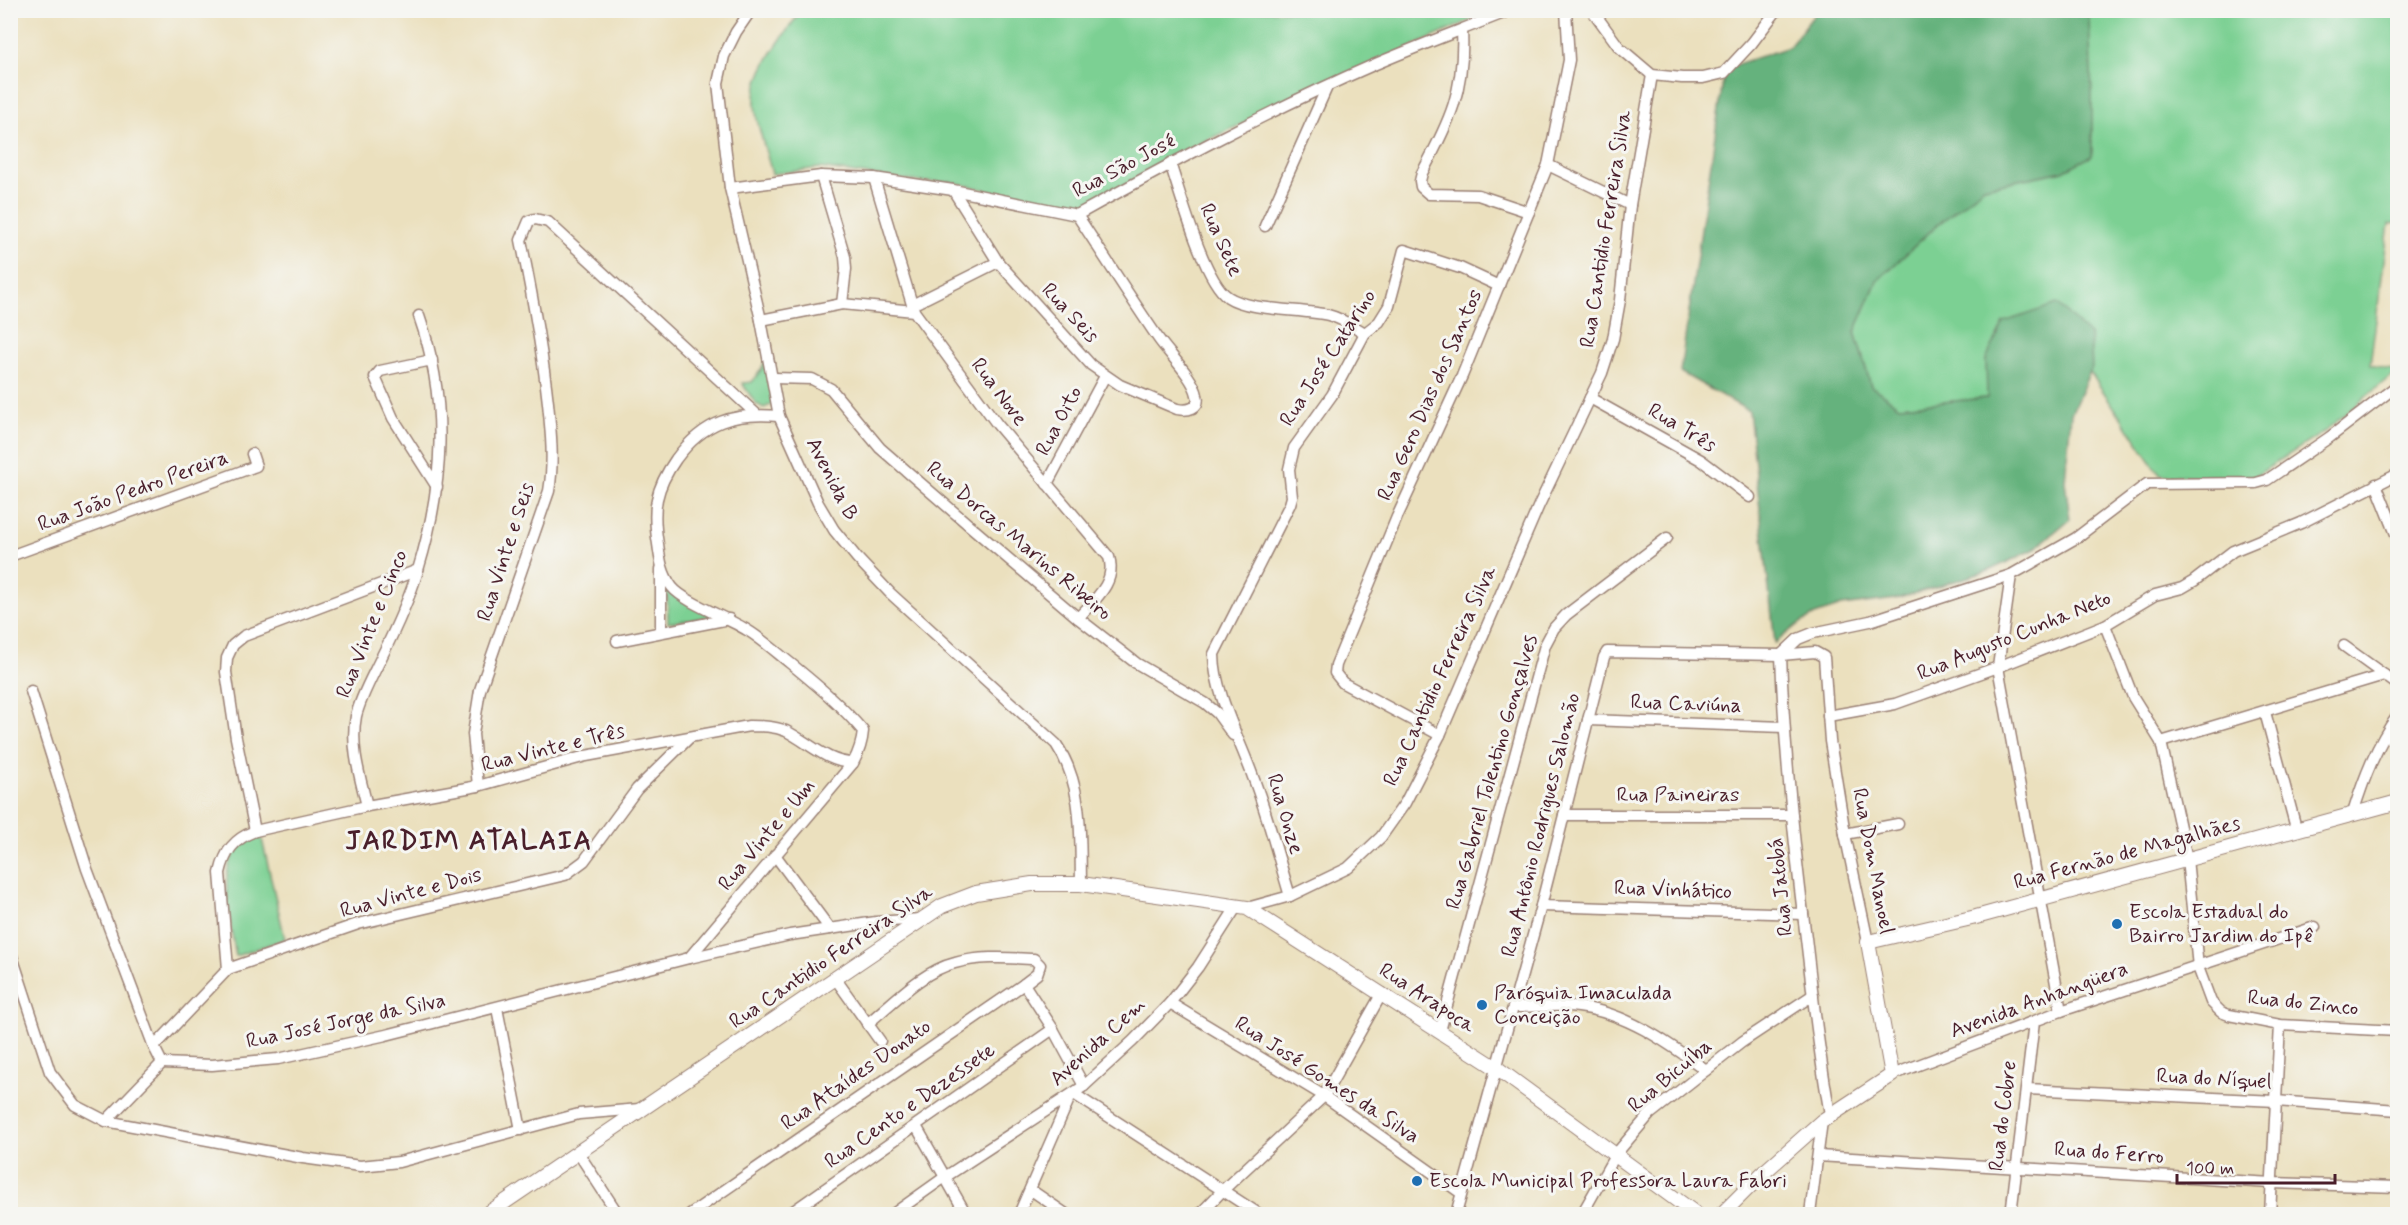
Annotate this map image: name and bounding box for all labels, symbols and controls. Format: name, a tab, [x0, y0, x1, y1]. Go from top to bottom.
street label: Rua Cantidio Ferreira Silva	[1573, 108, 1639, 350]
street label: Rua São José	[1067, 127, 1181, 205]
street label: Rua Sete	[1193, 199, 1249, 281]
street label: Rua Seis	[1035, 277, 1105, 349]
street label: Rua José Catarino	[1273, 284, 1383, 432]
street label: Rua Gero Dias dos Santos	[1371, 285, 1489, 505]
street label: Rua Nove	[964, 352, 1034, 432]
street label: Rua Oito	[1029, 381, 1089, 461]
street label: Rua Três	[1642, 397, 1722, 459]
street label: Avenida B	[799, 433, 865, 525]
street label: Rua João Pedro Pereira	[34, 444, 232, 538]
street label: Rua Dorcas Marins Ribeiro	[920, 455, 1118, 627]
street label: Rua Vinte e Seis	[470, 479, 542, 625]
street label: Rua Vinte e Cinco	[330, 546, 415, 702]
street label: Rua Cantidio Ferreira Silva	[1377, 561, 1504, 791]
street label: Rua Augusto Cunha Neto	[1913, 584, 2115, 688]
street label: Rua Gabriel Tolentino Gonçalves	[1439, 631, 1545, 913]
street label: Rua Caviúna	[1630, 688, 1742, 720]
street label: Rua Antônio Rodrigues Salomão	[1495, 690, 1587, 960]
street label: Rua Vinte e Três	[478, 717, 628, 779]
street label: Rua Onze	[1260, 770, 1310, 858]
street label: Rua Vinte e Um	[712, 773, 822, 897]
street label: Rua Paineiras	[1617, 781, 1739, 809]
street label: Rua Dom Manoel	[1845, 786, 1901, 936]
street label: Rua Fernão de Magalhães	[2010, 809, 2244, 898]
district label: JARDIM ATALAIA	[345, 824, 593, 859]
street label: Rua Jatobá	[1762, 836, 1800, 938]
street label: Rua Vinte e Dois	[337, 861, 485, 925]
street label: Rua Vinhático	[1614, 874, 1732, 906]
street label: Rua Cantidio Ferreira Silva	[724, 878, 939, 1036]
place label: Escola Estadual do Bairro Jardim do Ipê	[2129, 898, 2313, 950]
marker: Escola Estadual do Bairro Jardim do Ipê	[2110, 917, 2124, 931]
street label: Avenida Anhangüera	[1946, 955, 2132, 1045]
street label: Rua Arapoca	[1373, 956, 1481, 1040]
place label: Paróquia Imaculada Conceição	[1494, 979, 1672, 1031]
street label: Rua do Zinco	[2246, 983, 2360, 1023]
street label: Rua José Jorge da Silva	[244, 986, 449, 1057]
street label: Avenida Cem	[1044, 991, 1152, 1093]
marker: Paróquia Imaculada Conceição	[1475, 998, 1489, 1012]
street label: Rua José Gomes da Silva	[1229, 1010, 1425, 1150]
street label: Rua Ataídes Donato	[775, 1013, 937, 1137]
street label: Rua Bicuíba	[1622, 1033, 1718, 1119]
street label: Rua Cento e Dezessete	[819, 1036, 1001, 1176]
street label: Rua do Cobre	[1982, 1059, 2024, 1173]
street label: Rua do Níquel	[2156, 1062, 2272, 1096]
street label: Rua do Ferro	[2053, 1135, 2165, 1171]
scale bar	[2177, 1147, 2334, 1185]
text: 100 m	[2186, 1157, 2234, 1181]
place label: Escola Municipal Professora Laura Fabri	[1429, 1167, 1787, 1195]
marker: Escola Municipal Professora Laura Fabri	[1410, 1174, 1424, 1188]

